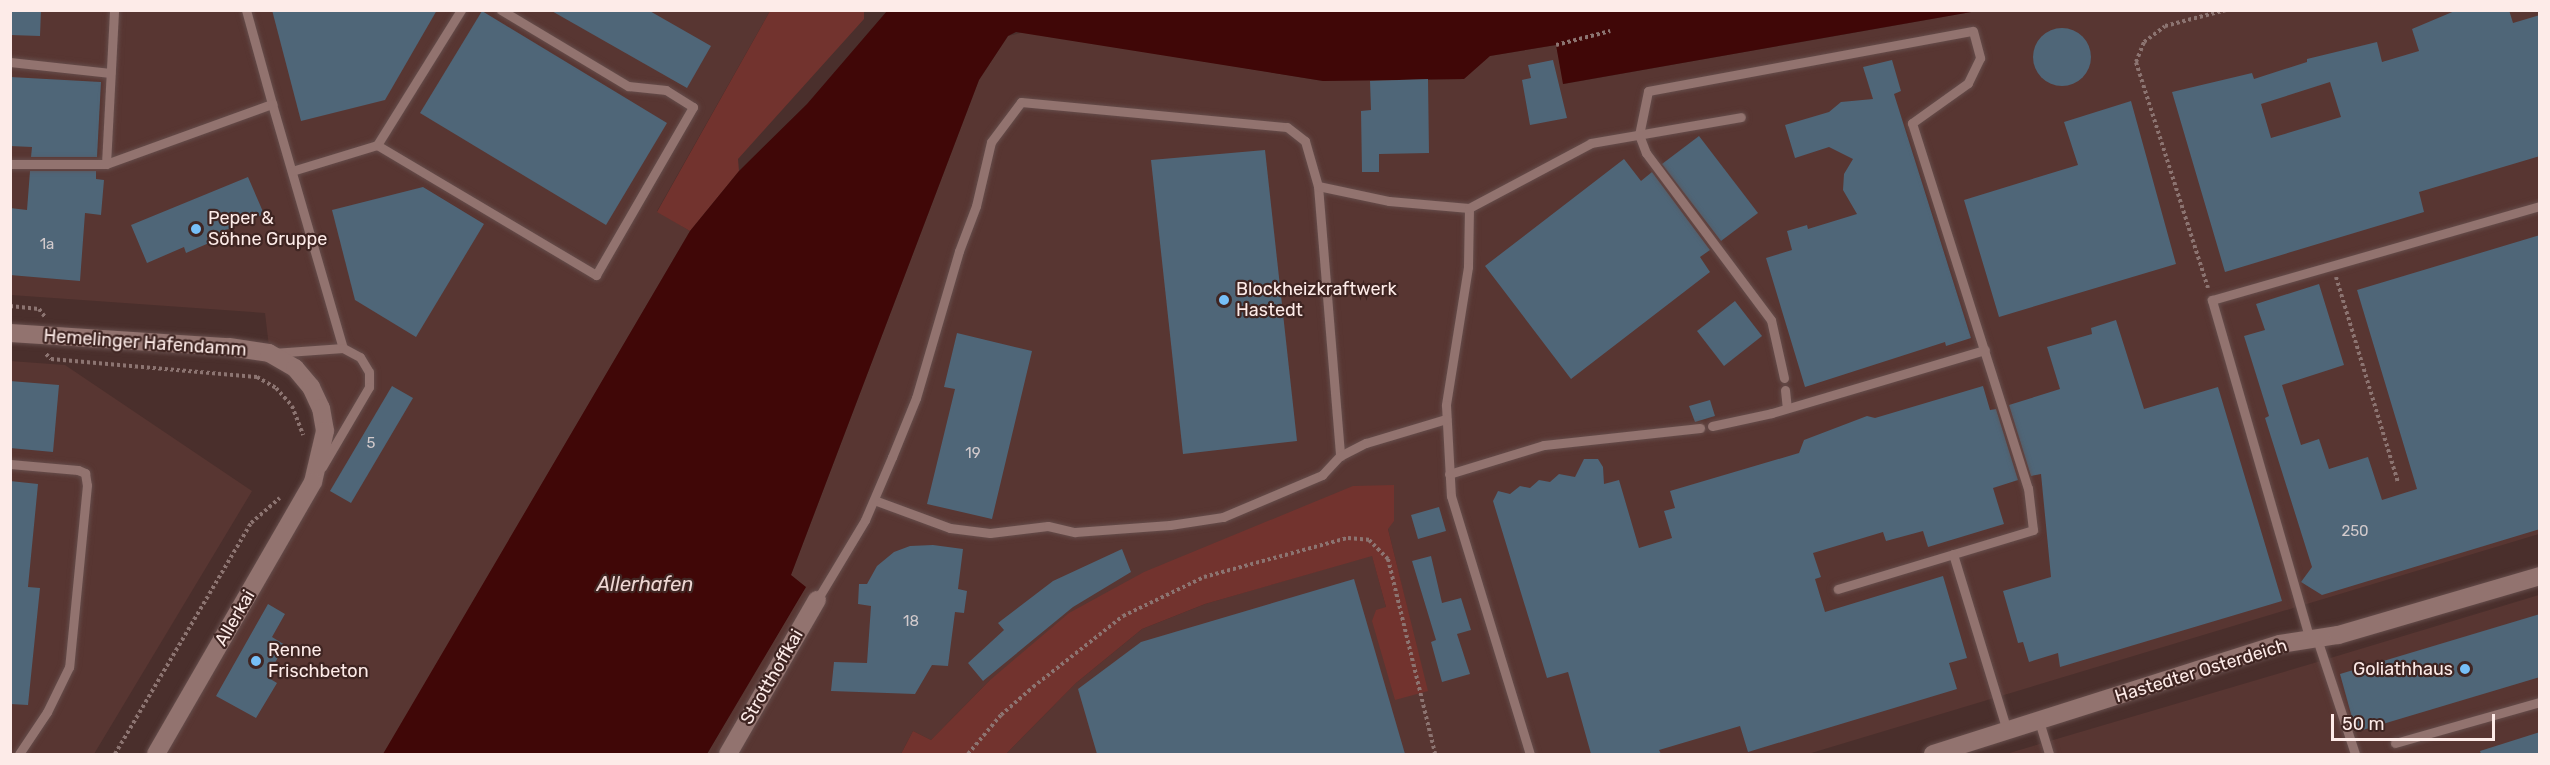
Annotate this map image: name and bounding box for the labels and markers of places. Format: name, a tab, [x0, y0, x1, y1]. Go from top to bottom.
place label: Peper & Söhne Gruppe	[208, 208, 327, 250]
marker: Peper & Söhne Gruppe	[189, 222, 203, 236]
place label: Blockheizkraftwerk Hastedt	[1236, 279, 1397, 322]
marker: Blockheizkraftwerk Hastedt	[1217, 293, 1231, 307]
place label: Renne Frischbeton	[268, 640, 369, 682]
marker: Renne Frischbeton	[249, 654, 263, 668]
place label: Goliathhaus	[2353, 658, 2453, 680]
marker: Goliathhaus	[2458, 662, 2472, 676]

